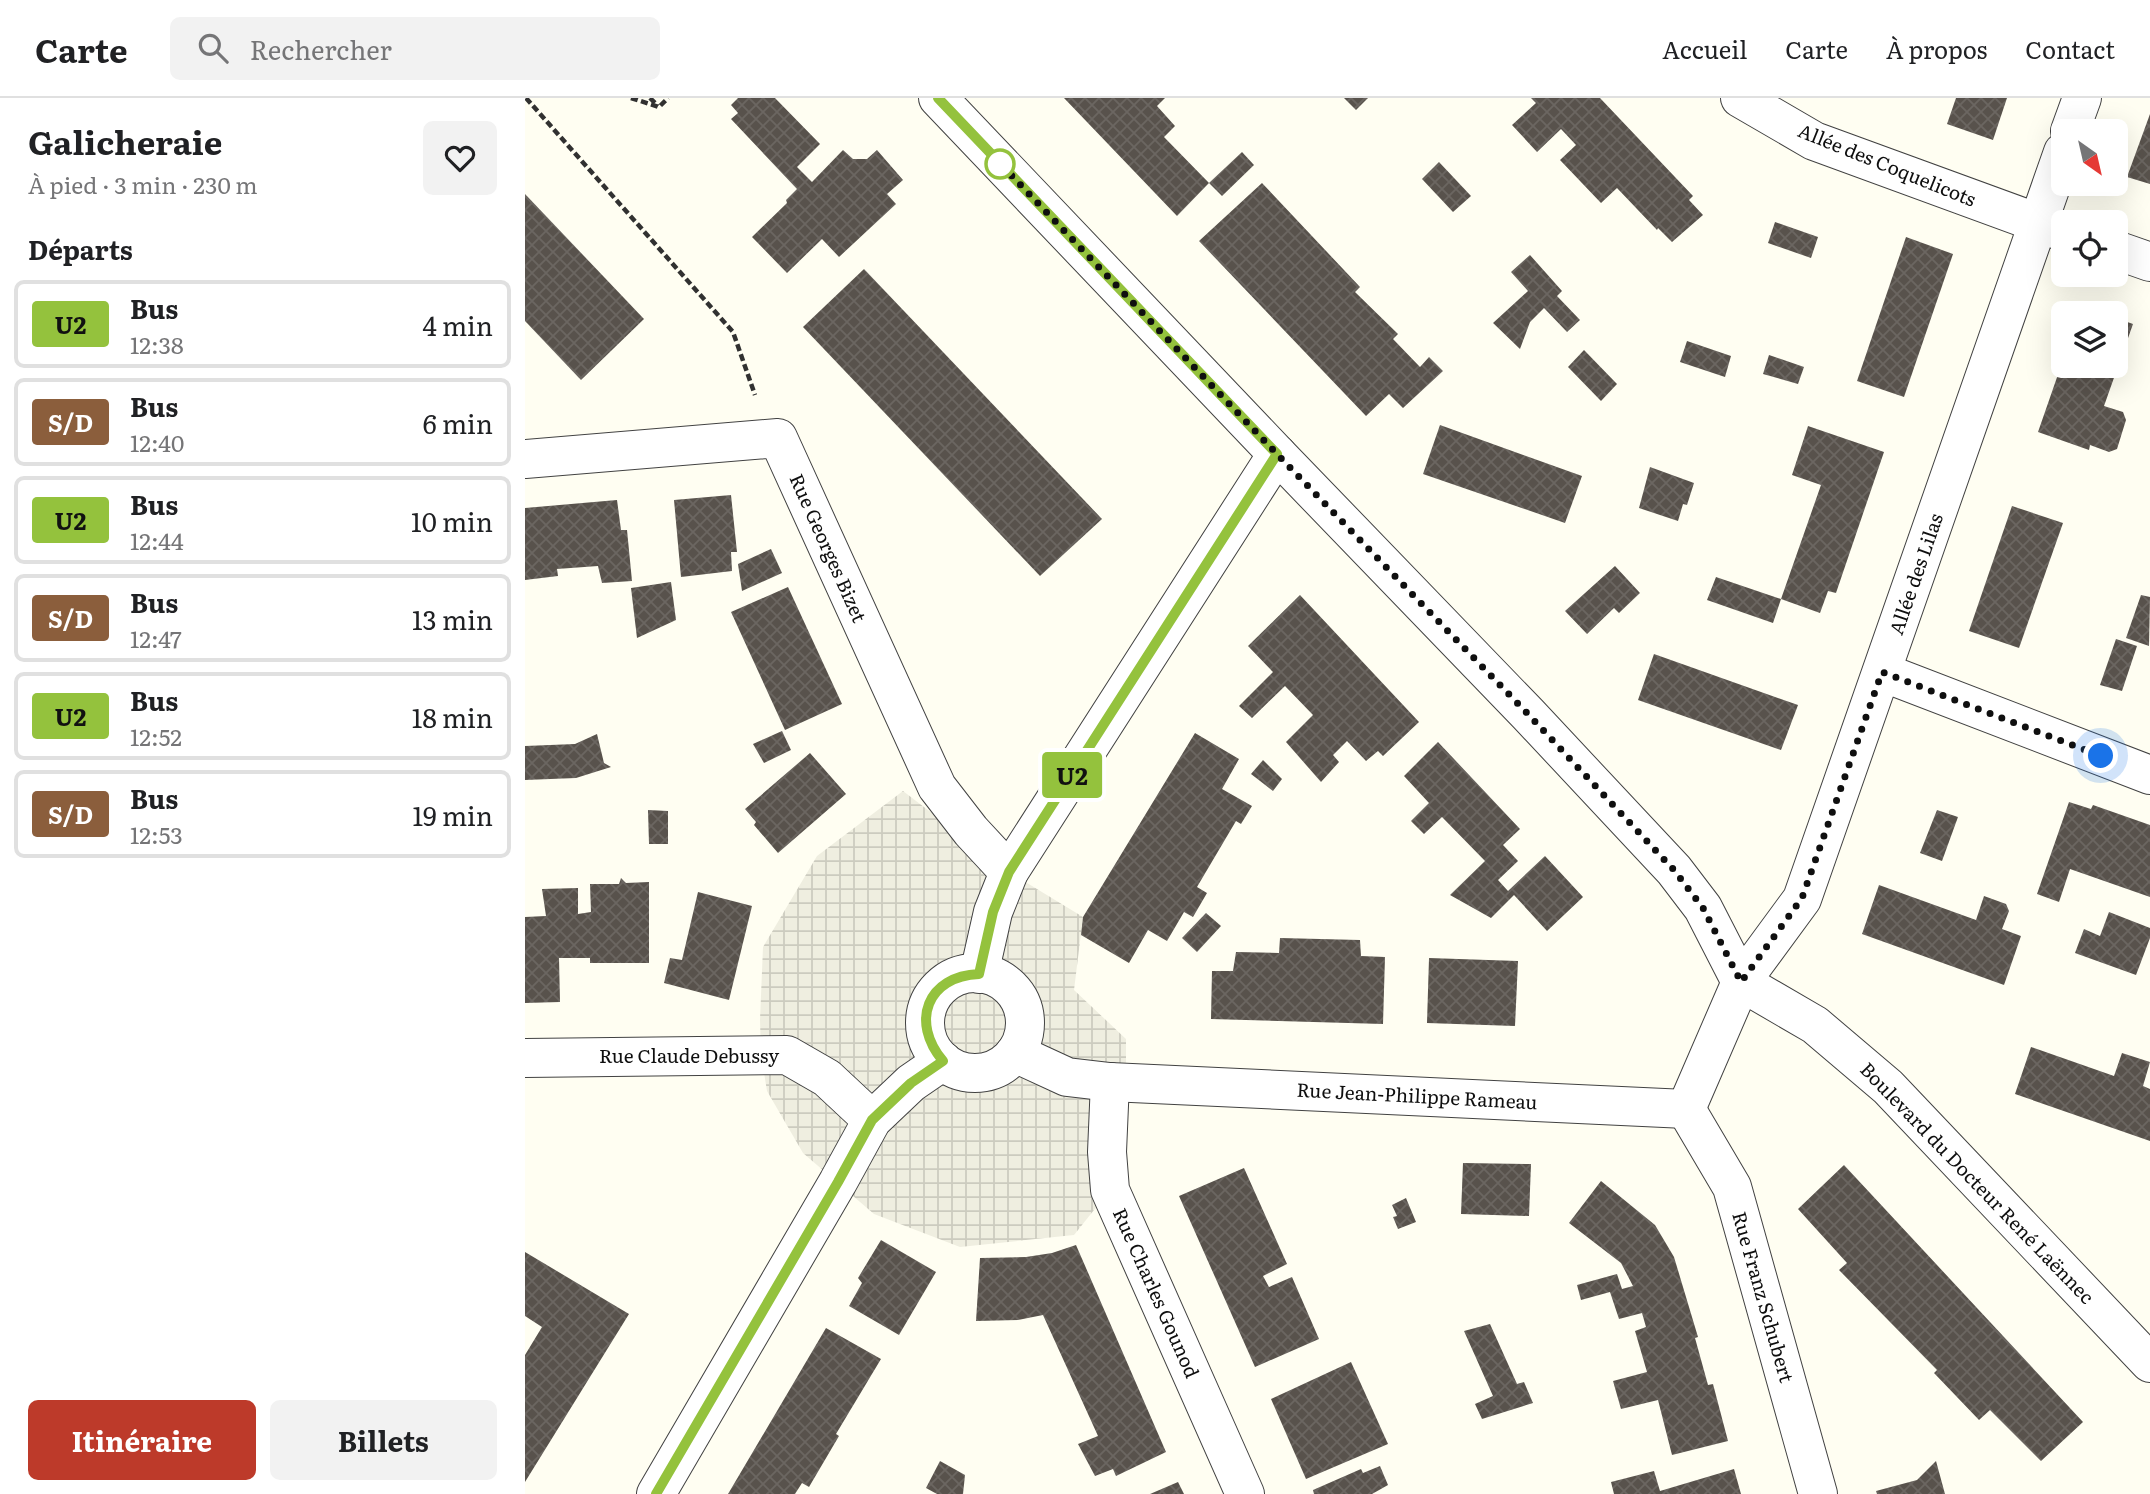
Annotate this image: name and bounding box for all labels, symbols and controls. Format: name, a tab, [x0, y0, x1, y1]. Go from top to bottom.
search box	[170, 17, 660, 80]
text: Carte	[35, 24, 128, 73]
icon: search	[194, 29, 232, 67]
text: Rechercher	[250, 29, 392, 68]
text: Accueil	[1662, 31, 1747, 66]
text: Carte	[1785, 31, 1848, 66]
text: À propos	[1886, 31, 1987, 66]
text: Contact	[2025, 31, 2115, 66]
text: Galicheraie	[28, 116, 222, 165]
street label: Allée des Coquelicots	[1794, 116, 1981, 213]
north arrow	[2051, 119, 2128, 196]
map controls	[2051, 119, 2128, 378]
button: heart	[423, 121, 497, 195]
unlabelled marker	[985, 149, 1015, 179]
text: À pied · 3 min · 230 m	[28, 167, 258, 201]
button: locate	[2051, 210, 2128, 287]
text: Départs	[28, 229, 133, 268]
text: Bus	[130, 288, 178, 327]
button: layers	[2051, 301, 2128, 378]
text: 4 min	[422, 305, 493, 344]
text: U2	[55, 306, 86, 341]
text: 12:38	[130, 327, 184, 361]
text: Bus	[130, 386, 178, 425]
text: 6 min	[423, 403, 493, 442]
text: S/D	[48, 404, 93, 439]
text: 12:40	[130, 425, 184, 459]
street label: Rue Georges Bizet	[784, 469, 874, 627]
text: Bus	[130, 484, 178, 523]
text: 10 min	[411, 501, 493, 540]
text: U2	[55, 502, 86, 537]
street label: Allée des Lilas	[1881, 509, 1949, 638]
text: 12:44	[130, 523, 184, 557]
text: Bus	[130, 582, 178, 621]
text: 13 min	[412, 599, 493, 638]
text: S/D	[48, 600, 93, 635]
text: 12:47	[130, 621, 182, 655]
text: Bus	[130, 680, 178, 719]
text: 18 min	[412, 697, 493, 736]
text: U2	[55, 698, 86, 733]
text: 12:52	[130, 719, 182, 753]
your location	[2083, 738, 2118, 773]
line badge: U2	[1041, 752, 1103, 798]
text: U2	[1056, 757, 1088, 792]
text: Bus	[130, 778, 178, 817]
text: 19 min	[413, 795, 493, 834]
text: S/D	[48, 796, 93, 831]
text: 12:53	[130, 817, 183, 851]
street label: Rue Claude Debussy	[599, 1041, 779, 1069]
street label: Boulevard du Docteur René Laënnec	[1854, 1055, 2101, 1309]
street label: Rue Jean-Philippe Rameau	[1296, 1075, 1538, 1115]
street label: Rue Charles Gounod	[1107, 1203, 1207, 1383]
street label: Rue Franz Schubert	[1726, 1208, 1802, 1386]
button: Itinéraire	[28, 1400, 256, 1480]
button: Billets	[270, 1400, 497, 1480]

